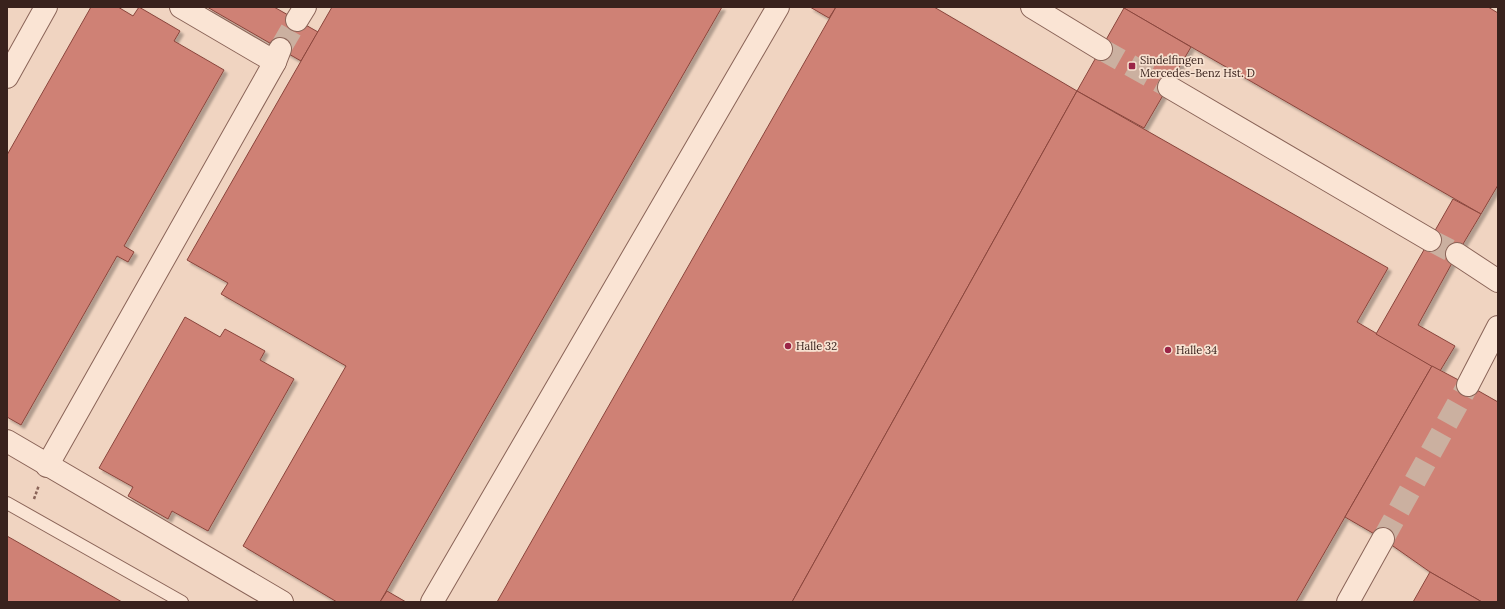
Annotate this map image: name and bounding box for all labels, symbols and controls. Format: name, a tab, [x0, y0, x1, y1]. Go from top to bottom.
place label: Sindelfingen Mercedes-Benz Hst. D	[1140, 53, 1255, 80]
marker: Sindelfingen Mercedes-Benz Hst. D	[1127, 61, 1137, 71]
place label: Halle 32	[796, 339, 837, 353]
marker: Halle 32	[783, 341, 793, 351]
place label: Halle 34	[1176, 343, 1217, 357]
marker: Halle 34	[1163, 345, 1173, 355]

